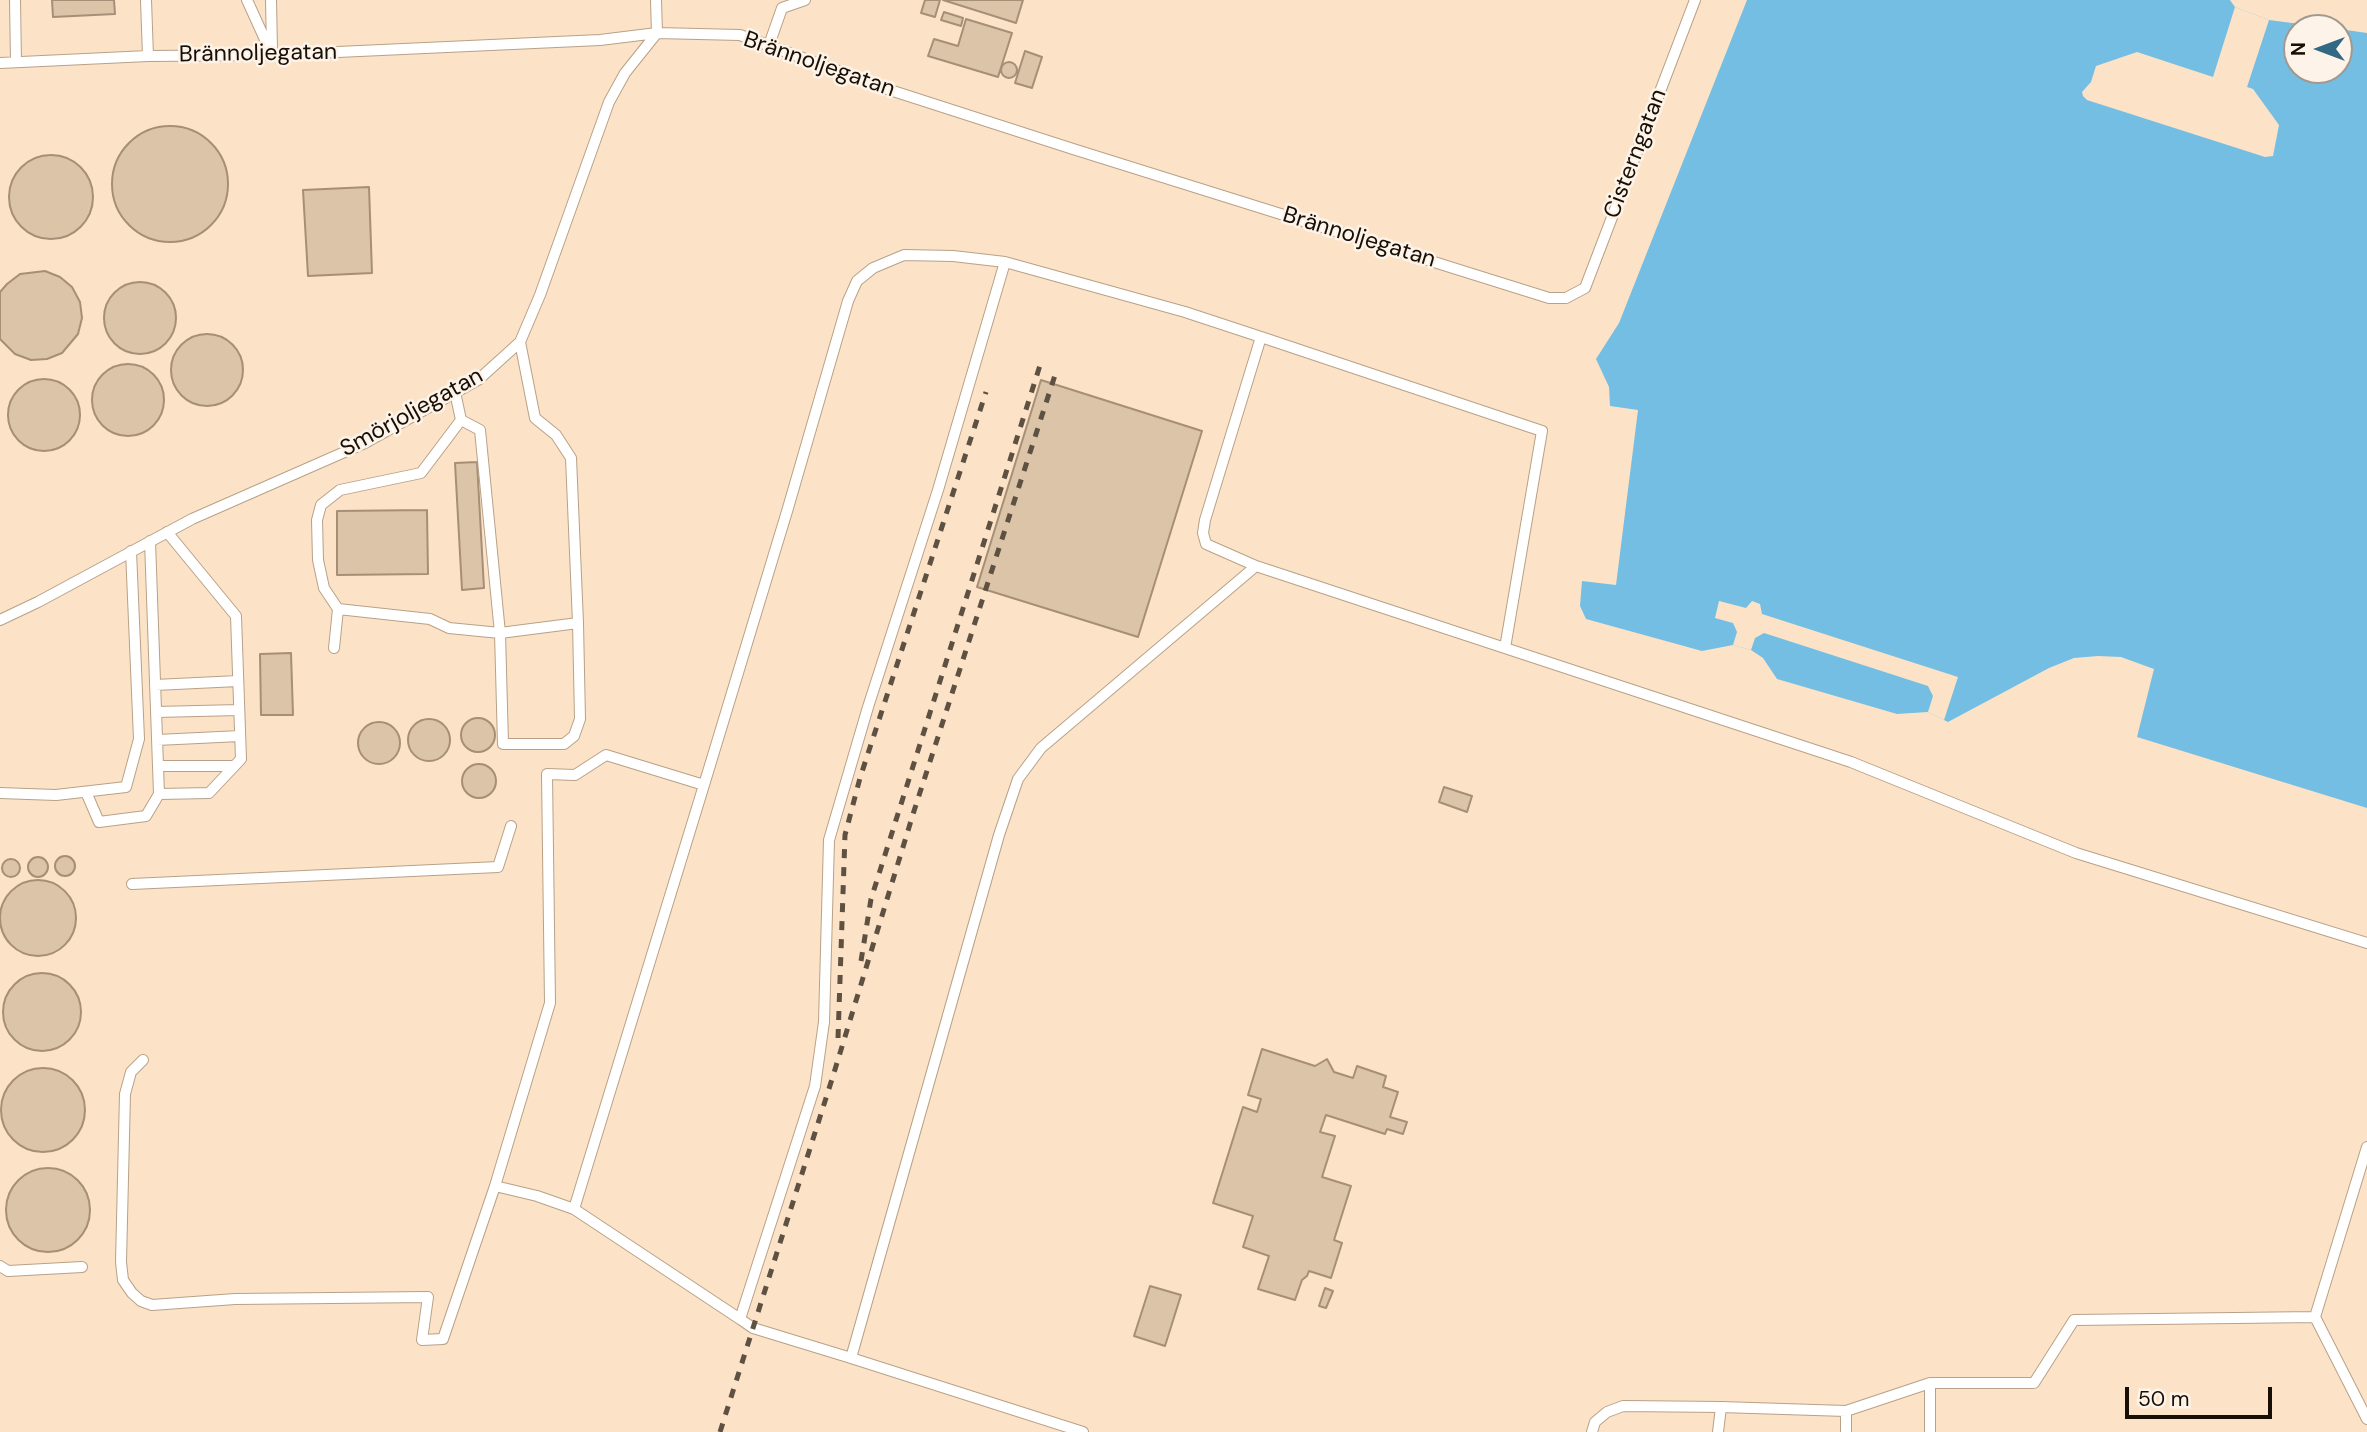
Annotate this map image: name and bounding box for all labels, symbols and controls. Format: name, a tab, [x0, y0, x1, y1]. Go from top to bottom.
north arrow	[2283, 14, 2353, 84]
street label: Brännoljegatan	[740, 26, 898, 104]
street label: Brännoljegatan	[179, 39, 337, 69]
text: N	[2286, 42, 2311, 56]
street label: Cisterngatan	[1599, 85, 1673, 223]
street label: Brännoljegatan	[1279, 202, 1439, 274]
street label: Smörjoljegatan	[336, 362, 488, 464]
scale bar	[2129, 1372, 2276, 1416]
text: 50 m	[2138, 1385, 2189, 1413]

